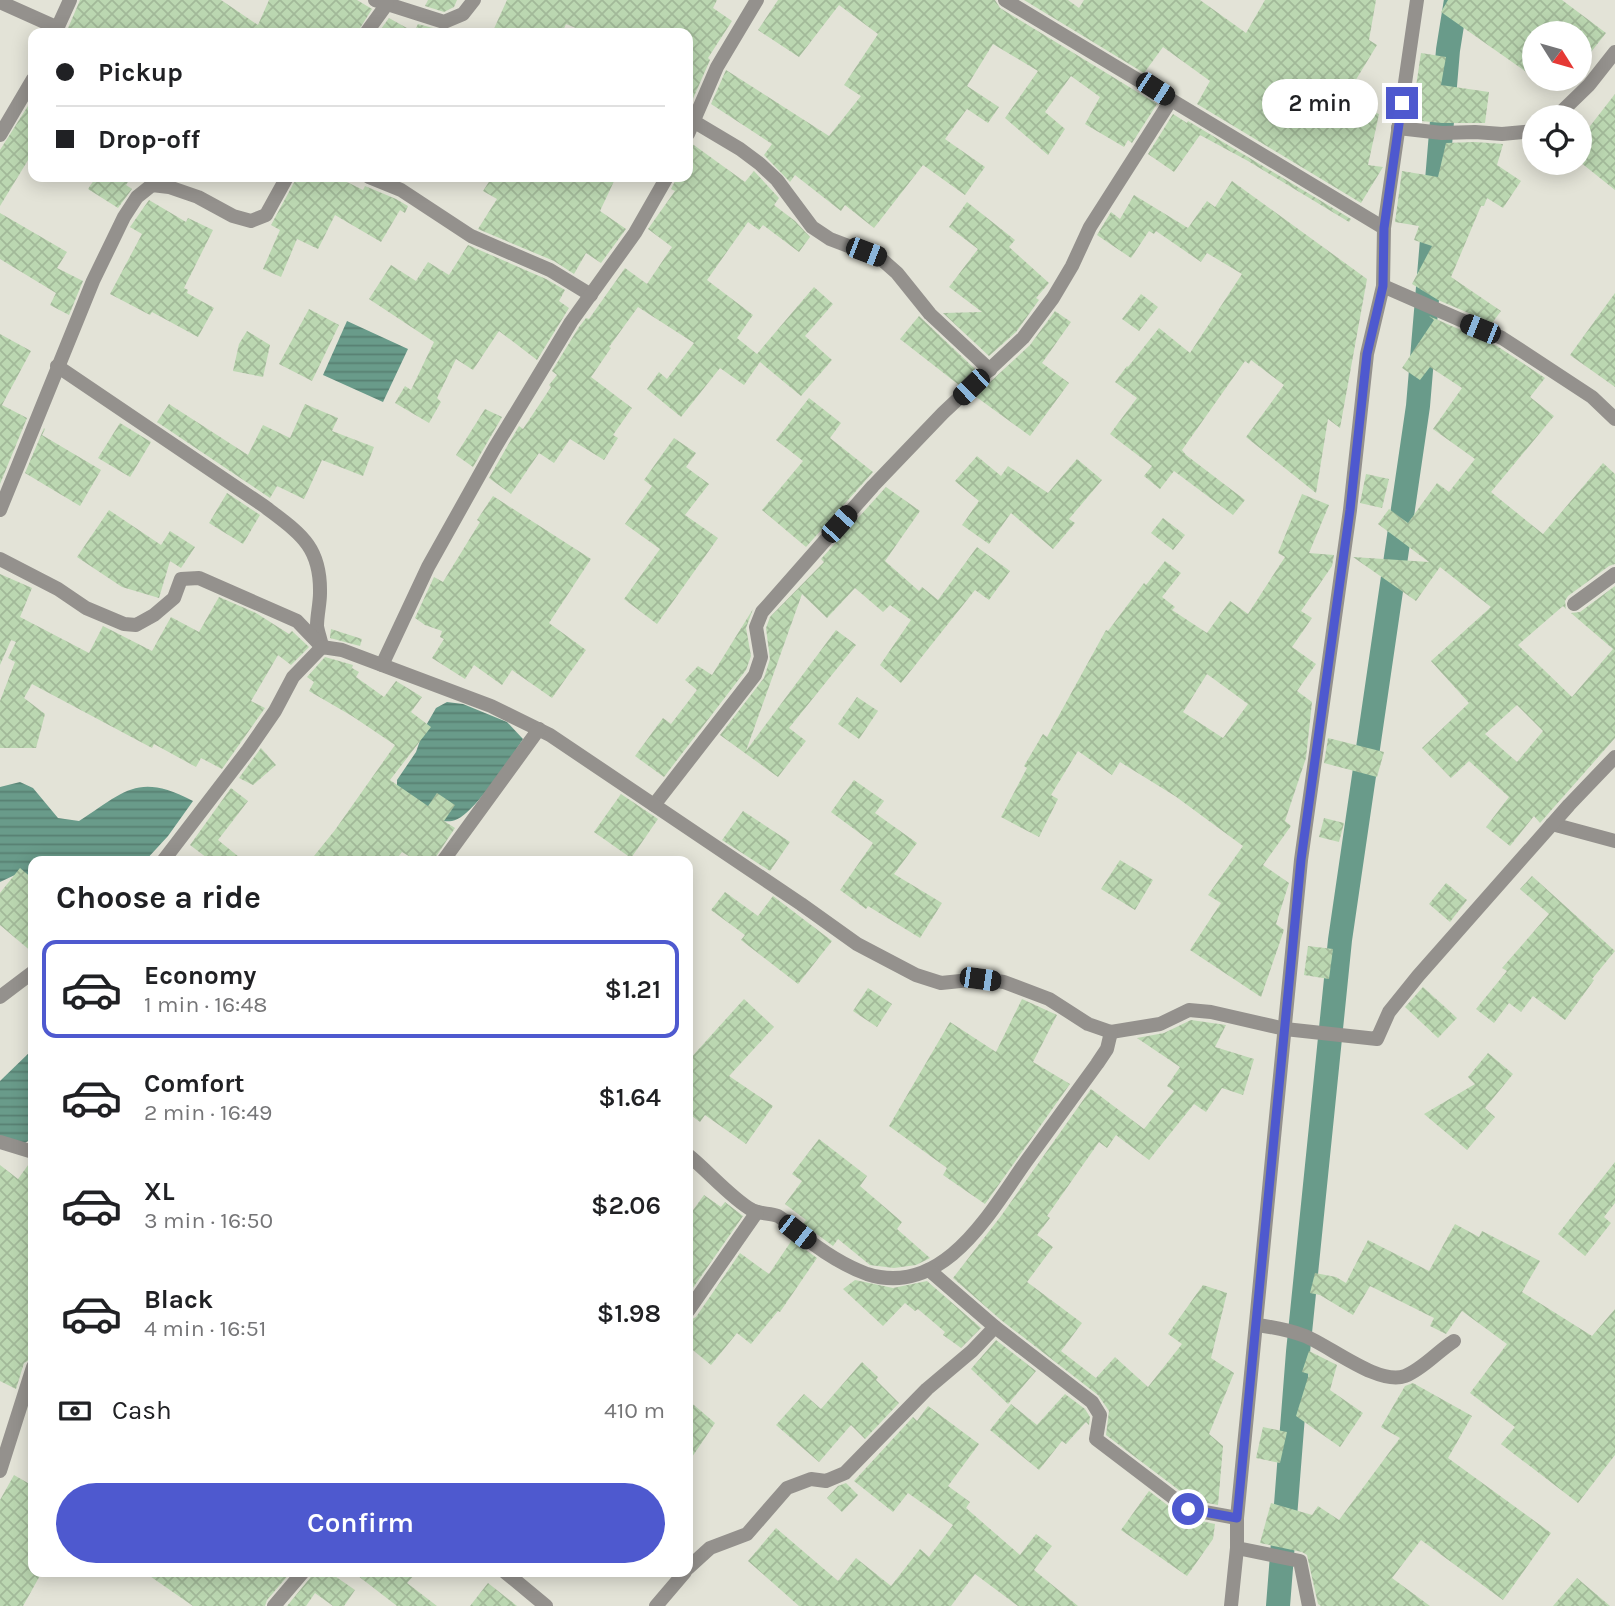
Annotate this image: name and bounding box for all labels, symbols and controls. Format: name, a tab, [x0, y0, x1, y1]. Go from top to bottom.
north arrow	[1522, 21, 1592, 91]
map controls	[1522, 21, 1592, 175]
text: Pickup	[98, 57, 183, 88]
car	[1132, 69, 1179, 109]
callout: 2 min	[1262, 78, 1378, 128]
route end	[1386, 87, 1418, 119]
text: 2 min	[1289, 90, 1351, 117]
button: locate	[1522, 105, 1592, 175]
text: Drop-off	[98, 124, 200, 155]
car	[843, 235, 890, 269]
car	[1457, 311, 1504, 347]
car	[949, 365, 994, 409]
car	[818, 501, 861, 547]
text: Choose a ride	[56, 879, 261, 916]
icon: car	[60, 958, 123, 1021]
text: Economy	[144, 960, 256, 991]
car	[958, 966, 1003, 992]
text: $1.21	[604, 974, 661, 1005]
text: 1 min · 16:48	[144, 991, 267, 1018]
icon: car	[60, 1066, 123, 1129]
text: Comfort	[144, 1068, 245, 1099]
text: $1.64	[598, 1082, 661, 1113]
text: 2 min · 16:49	[144, 1099, 272, 1126]
icon: car	[60, 1174, 123, 1237]
text: XL	[144, 1176, 175, 1207]
text: $2.06	[591, 1190, 661, 1221]
text: 3 min · 16:50	[144, 1207, 273, 1234]
car	[774, 1211, 821, 1253]
icon: car	[60, 1282, 123, 1345]
text: Black	[144, 1284, 213, 1315]
text: $1.98	[597, 1298, 661, 1329]
text: 4 min · 16:51	[144, 1315, 266, 1342]
icon: cash	[56, 1392, 94, 1430]
text: Cash	[112, 1395, 172, 1426]
text: 410 m	[604, 1397, 665, 1424]
button: Confirm	[56, 1483, 665, 1563]
route start	[1172, 1493, 1204, 1525]

